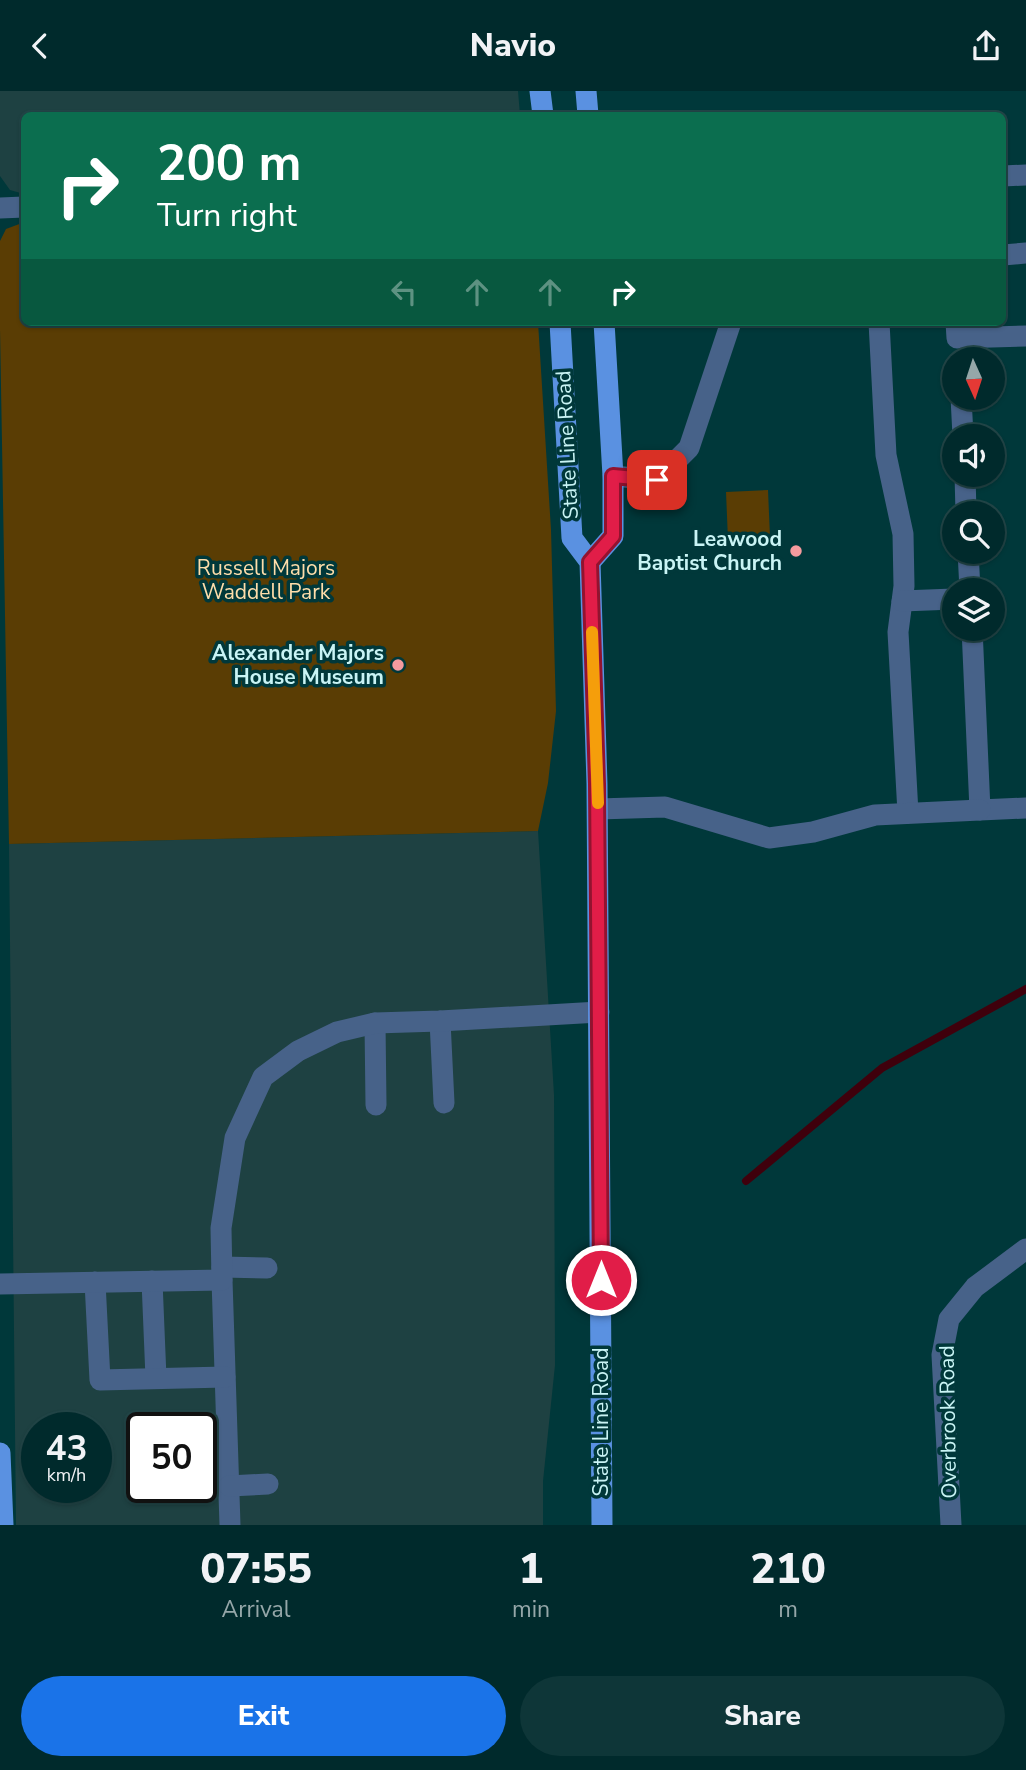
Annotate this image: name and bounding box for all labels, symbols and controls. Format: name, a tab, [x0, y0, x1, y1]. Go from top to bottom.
text: Navio	[470, 24, 556, 67]
icon: back	[21, 27, 59, 65]
icon: share	[967, 27, 1005, 65]
text: 200 m	[157, 130, 301, 197]
icon: right	[42, 140, 133, 231]
text: Turn right	[157, 194, 297, 237]
icon: left	[385, 273, 423, 311]
icon: ahead	[458, 273, 496, 311]
icon: ahead	[531, 273, 569, 311]
icon: right	[604, 273, 642, 311]
north arrow	[942, 347, 1004, 409]
map controls	[942, 347, 1005, 641]
street label: State Line Road	[549, 370, 585, 520]
button: sound	[942, 424, 1005, 487]
pin	[627, 450, 687, 510]
icon: arrive	[638, 461, 676, 499]
button: search	[942, 501, 1005, 564]
place label: Leawood Baptist Church	[637, 525, 782, 577]
marker: Leawood Baptist Church	[788, 543, 804, 559]
park label: Russell Majors Waddell Park	[197, 554, 335, 606]
button: layers	[942, 578, 1005, 641]
place label: Alexander Majors House Museum	[212, 639, 384, 691]
marker: Alexander Majors House Museum	[390, 657, 406, 673]
position arrow	[564, 1243, 638, 1317]
street label: Overbrook Road	[933, 1345, 963, 1499]
street label: State Line Road	[587, 1348, 615, 1496]
speed limit sign: 50	[126, 1412, 217, 1503]
text: 43	[45, 1425, 88, 1472]
text: km/h	[47, 1463, 86, 1487]
text: 07:55	[200, 1541, 312, 1598]
text: 1	[518, 1541, 544, 1598]
text: 210	[750, 1541, 826, 1598]
text: Arrival	[221, 1594, 291, 1625]
text: min	[512, 1594, 550, 1625]
text: m	[778, 1594, 798, 1625]
button: Exit	[21, 1676, 506, 1756]
button: Share	[520, 1676, 1005, 1756]

